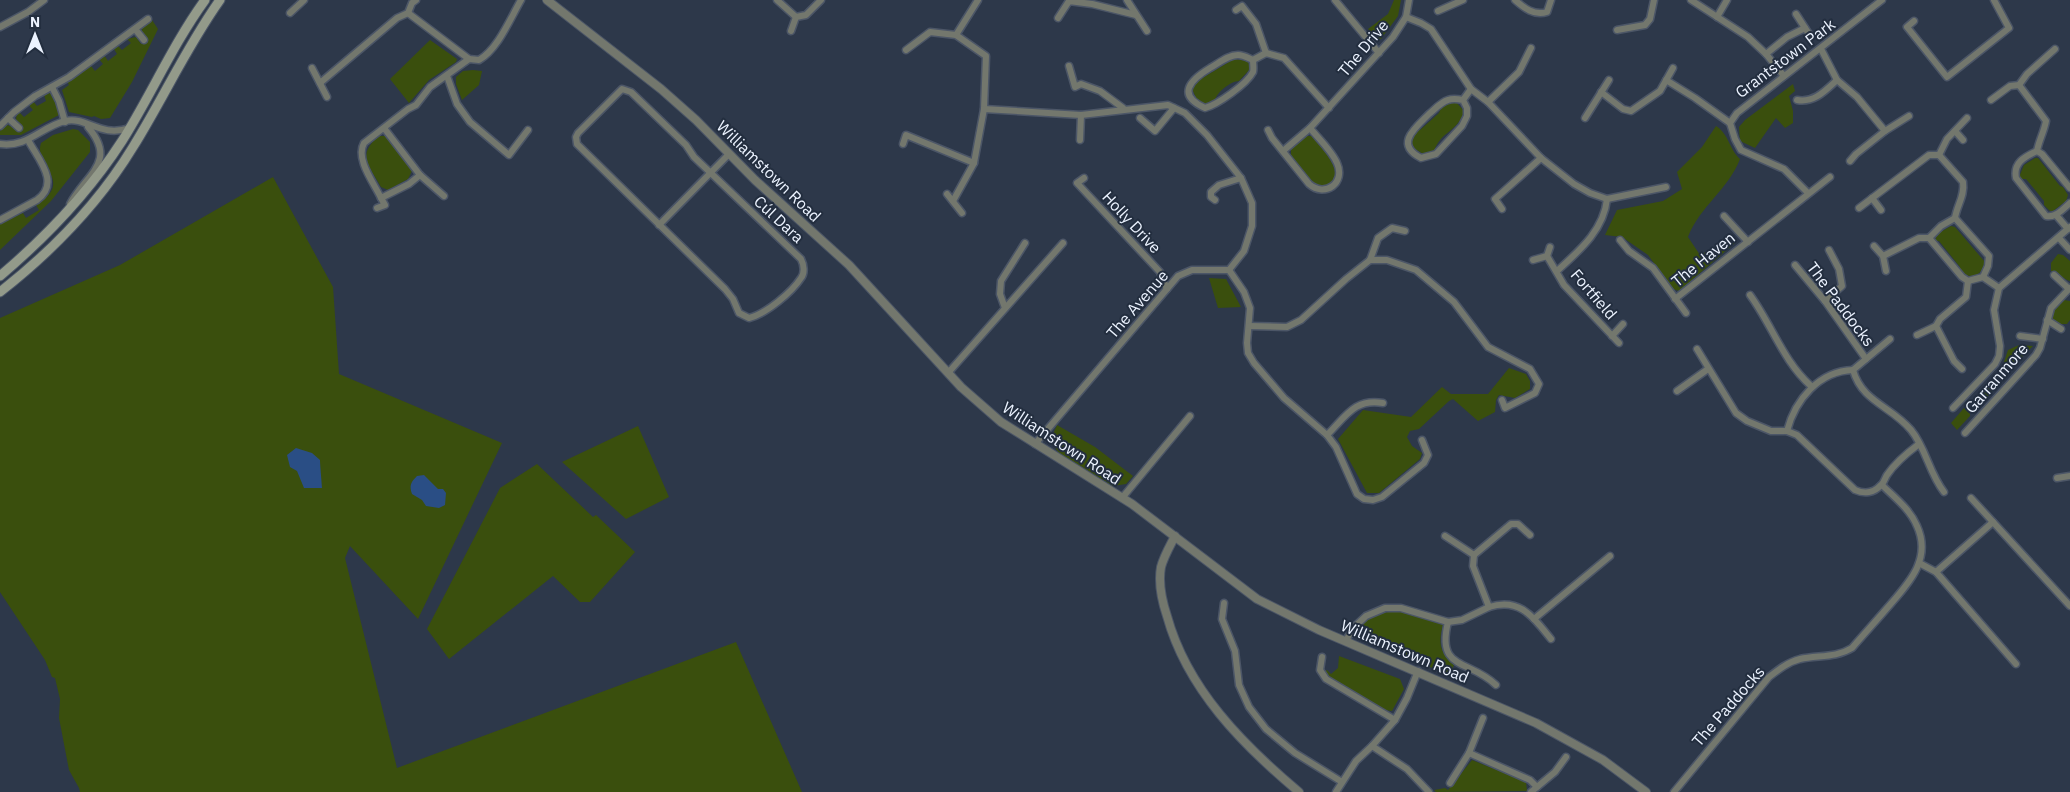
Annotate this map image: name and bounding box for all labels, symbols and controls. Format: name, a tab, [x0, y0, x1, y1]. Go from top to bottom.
north arrow	[10, 10, 60, 60]
text: N	[30, 13, 40, 31]
street label: Grantstown Park	[1731, 14, 1839, 102]
street label: The Drive	[1334, 15, 1393, 80]
street label: Williamstown Road	[713, 116, 825, 226]
street label: Holly Drive	[1098, 187, 1166, 257]
street label: Cúl Dara	[750, 191, 808, 247]
street label: The Haven	[1667, 227, 1739, 291]
street label: The Paddocks	[1803, 258, 1879, 350]
street label: The Avenue	[1102, 265, 1172, 342]
street label: Fortfield	[1567, 265, 1621, 323]
street label: Garranmore	[1960, 339, 2032, 417]
street label: Williamstown Road	[999, 397, 1125, 489]
street label: Williamstown Road	[1338, 615, 1472, 687]
street label: The Paddocks	[1687, 662, 1769, 750]

